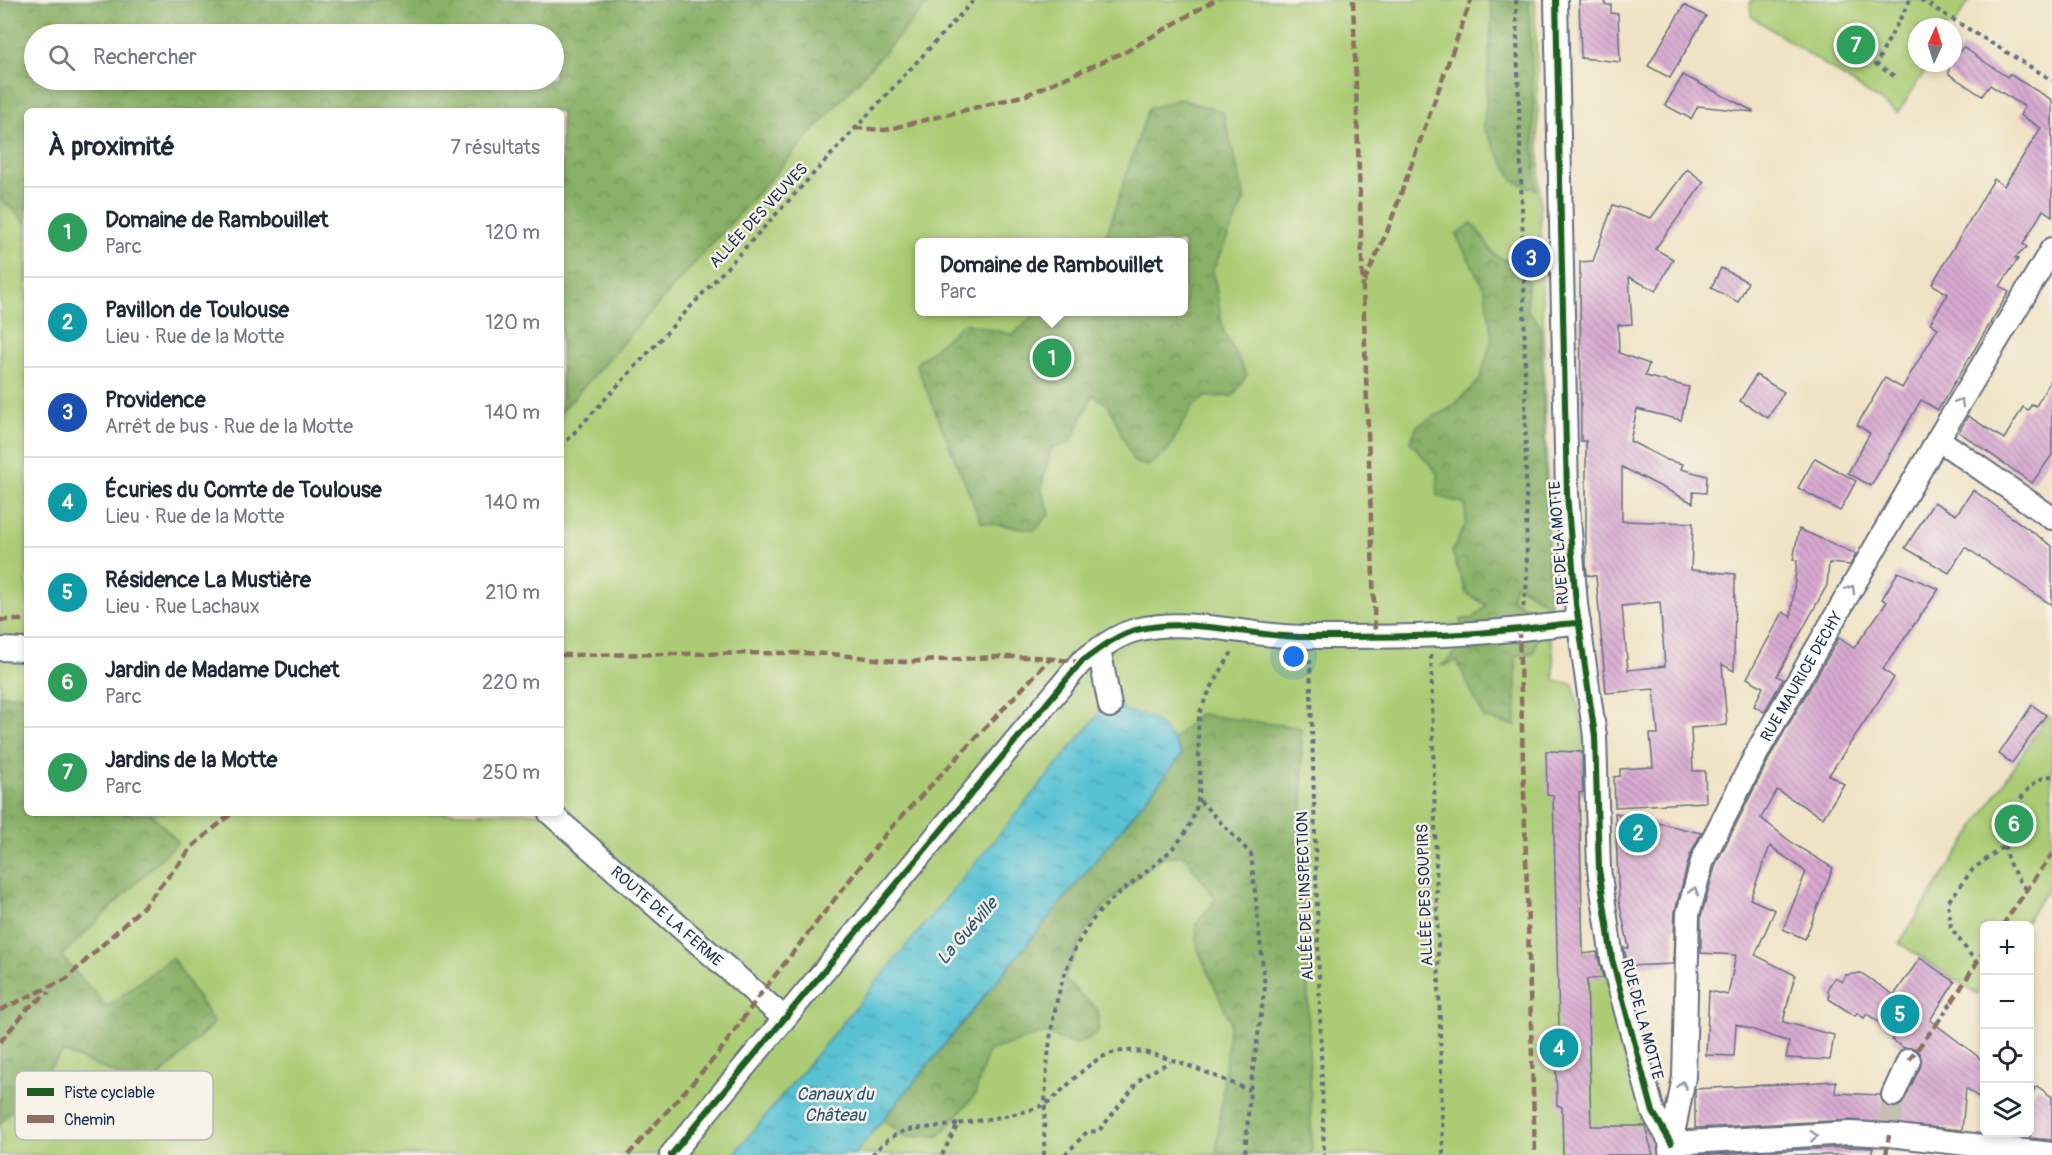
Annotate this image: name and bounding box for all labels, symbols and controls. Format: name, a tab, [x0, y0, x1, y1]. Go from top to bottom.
north arrow	[1908, 18, 1962, 72]
pin: 7	[1836, 22, 1876, 68]
search box	[24, 24, 564, 90]
icon: search	[45, 41, 78, 74]
text: Rechercher	[93, 43, 197, 71]
text: À proximité	[48, 131, 175, 163]
text: 7 résultats	[450, 135, 540, 160]
street label: ALLÉE DES VEUVES	[705, 159, 812, 272]
text: Domaine de Rambouillet	[105, 206, 328, 234]
text: 1	[64, 220, 71, 245]
text: 120 m	[485, 220, 540, 245]
text: Parc	[105, 234, 142, 259]
pin: 3	[1512, 236, 1550, 280]
popup	[915, 238, 1188, 316]
text: Domaine de Rambouillet	[940, 251, 1163, 279]
text: Parc	[940, 279, 977, 304]
text: Pavillon de Toulouse	[105, 296, 289, 324]
text: 2	[62, 310, 73, 335]
text: 120 m	[485, 310, 540, 335]
text: Lieu · Rue de la Motte	[105, 324, 284, 349]
pin: 1	[1032, 336, 1072, 380]
text: Providence	[105, 386, 206, 414]
one-way arrow	[1953, 398, 1964, 408]
text: 3	[62, 400, 73, 425]
text: 140 m	[485, 400, 540, 425]
text: Arrêt de bus · Rue de la Motte	[105, 414, 353, 439]
text: Écuries du Comte de Toulouse	[105, 476, 382, 504]
street label: RUE DE LA MOTTE	[1545, 480, 1573, 606]
text: 4	[62, 490, 73, 515]
text: 140 m	[485, 490, 540, 515]
text: Lieu · Rue de la Motte	[105, 504, 284, 529]
text: Résidence La Mustière	[105, 566, 311, 594]
text: 5	[62, 580, 73, 605]
text: 210 m	[485, 580, 540, 605]
one-way arrow	[1844, 585, 1856, 595]
text: Lieu · Rue Lachaux	[105, 594, 260, 619]
street label: RUE MAURICE DECHY	[1756, 608, 1847, 745]
your location	[1279, 642, 1308, 671]
text: Jardin de Madame Duchet	[105, 656, 339, 684]
text: 6	[62, 670, 73, 695]
text: 220 m	[482, 670, 540, 695]
text: Parc	[105, 684, 142, 709]
text: Jardins de la Motte	[105, 746, 277, 774]
text: 7	[62, 760, 73, 785]
text: 250 m	[482, 760, 540, 785]
text: Parc	[105, 774, 142, 799]
pin: 6	[1994, 802, 2034, 846]
pin: 2	[1618, 810, 1658, 856]
street label: ALLÉE DE L'INSPECTION	[1292, 811, 1318, 981]
street label: ALLÉE DES SOUPIRS	[1413, 823, 1437, 966]
street label: ROUTE DE LA FERME	[606, 862, 727, 971]
one-way arrow	[1687, 886, 1699, 897]
water label: La Guéville	[932, 891, 1004, 970]
map controls	[1980, 921, 2034, 1137]
button: +	[1980, 921, 2034, 975]
street label: RUE DE LA MOTTE	[1616, 957, 1668, 1082]
button: −	[1980, 975, 2034, 1029]
pin: 5	[1880, 992, 1920, 1036]
pin: 4	[1540, 1026, 1578, 1070]
button: locate	[1980, 1029, 2034, 1083]
legend	[15, 1071, 213, 1140]
one-way arrow	[1676, 1081, 1688, 1090]
text: Piste cyclable	[64, 1083, 155, 1103]
water label: Canaux du Château	[797, 1083, 874, 1127]
button: layers	[1980, 1083, 2034, 1137]
text: Chemin	[64, 1110, 115, 1130]
one-way arrow	[1809, 1129, 1818, 1142]

